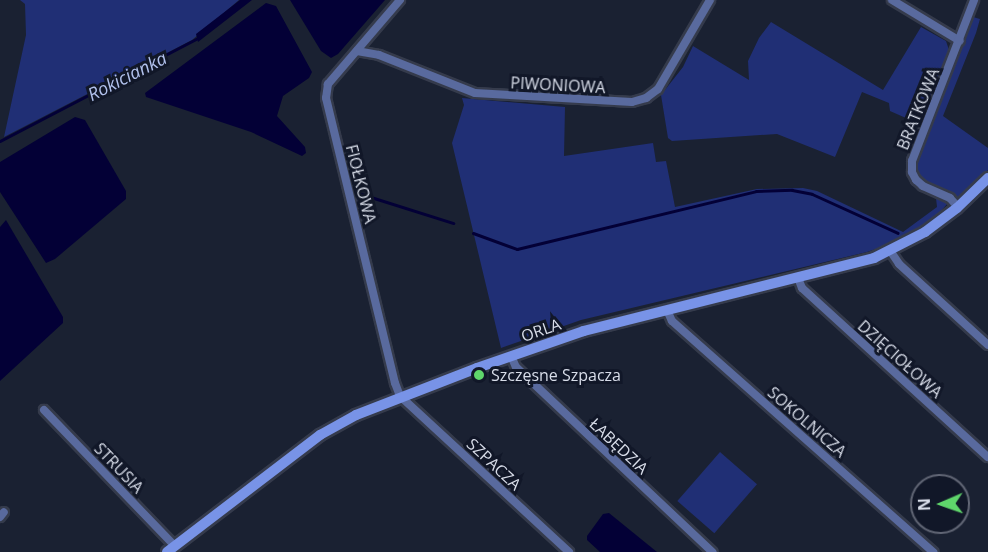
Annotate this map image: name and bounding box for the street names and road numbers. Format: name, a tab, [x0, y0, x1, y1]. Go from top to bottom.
street label: BRATKOWA	[893, 65, 943, 153]
street label: PIWONIOWA	[510, 73, 606, 97]
street label: FIOŁKOWA	[342, 143, 380, 225]
street label: ORLA	[519, 314, 563, 346]
street label: DZIĘCIOŁOWA	[854, 316, 946, 402]
street label: SOKOLNICZA	[764, 383, 850, 461]
street label: ŁABĘDZIA	[586, 414, 652, 478]
street label: SZPACZA	[463, 434, 525, 494]
street label: STRUSIA	[90, 439, 148, 497]

